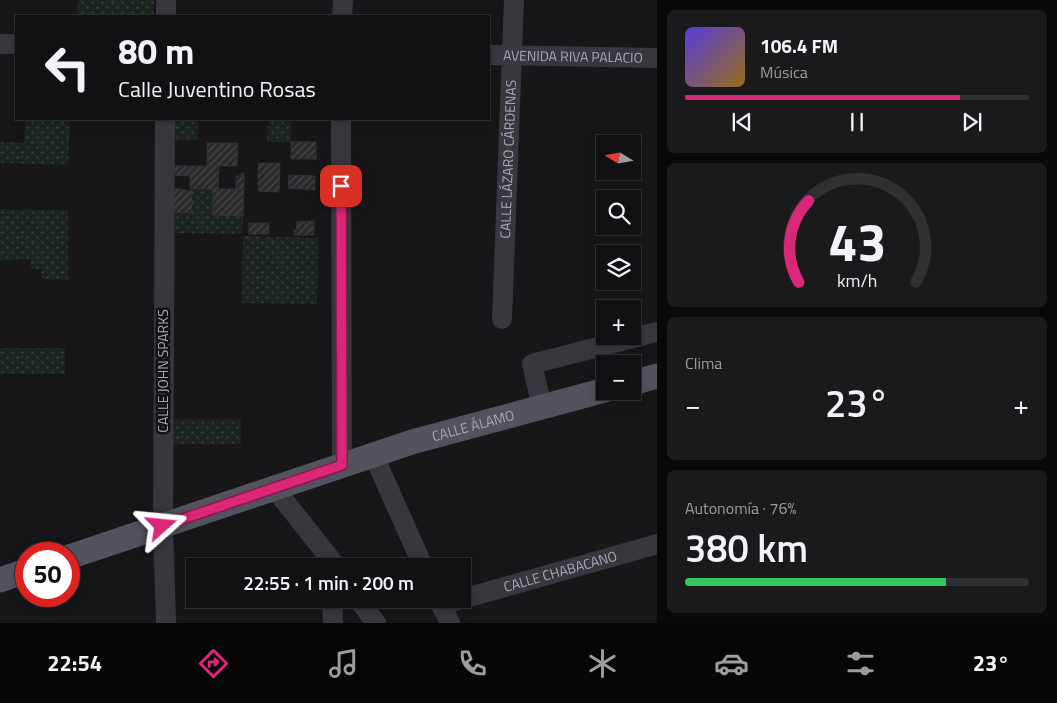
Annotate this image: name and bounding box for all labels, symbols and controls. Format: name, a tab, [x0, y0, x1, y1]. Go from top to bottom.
text: 80 m	[118, 24, 194, 78]
text: 106.4 FM	[760, 31, 838, 60]
icon: left	[35, 35, 100, 100]
street label: AVENIDA RIVA PALACIO	[503, 44, 643, 68]
text: Música	[760, 60, 808, 84]
text: Calle Juventino Rosas	[118, 72, 316, 106]
street label: CALLE LÁZARO CÁRDENAS	[494, 79, 521, 239]
icon: previous	[728, 108, 756, 136]
icon: pause	[843, 108, 871, 136]
icon: next	[958, 108, 986, 136]
north arrow	[596, 135, 641, 180]
map controls	[596, 135, 641, 400]
pin	[320, 165, 362, 207]
icon: arrive	[327, 172, 355, 200]
button: search	[596, 190, 641, 235]
text: 43	[828, 202, 886, 281]
button: layers	[596, 245, 641, 290]
text: km/h	[837, 267, 877, 294]
button: +	[596, 300, 641, 345]
street label: CALLE JOHN SPARKS	[152, 309, 173, 433]
text: Clima	[685, 351, 722, 375]
button: −	[596, 355, 641, 400]
text: 23°	[825, 374, 889, 432]
text: −	[685, 383, 701, 426]
text: +	[1013, 383, 1029, 426]
street label: CALLE ÁLAMO	[429, 404, 517, 446]
text: Autonomía · 76%	[685, 496, 796, 520]
position arrow	[135, 499, 187, 551]
text: 380 km	[685, 519, 808, 577]
speed limit sign: 50	[15, 542, 80, 607]
street label: CALLE CHABACANO	[501, 545, 619, 597]
text: 22:55 · 1 min · 200 m	[243, 568, 414, 597]
text: 22:54	[47, 646, 102, 680]
icon: directions	[196, 646, 231, 681]
icon: music	[326, 646, 361, 681]
icon: phone	[455, 646, 490, 681]
icon: climate	[585, 646, 620, 681]
icon: car	[714, 646, 749, 681]
icon: filters	[843, 646, 878, 681]
text: 23°	[973, 646, 1010, 680]

